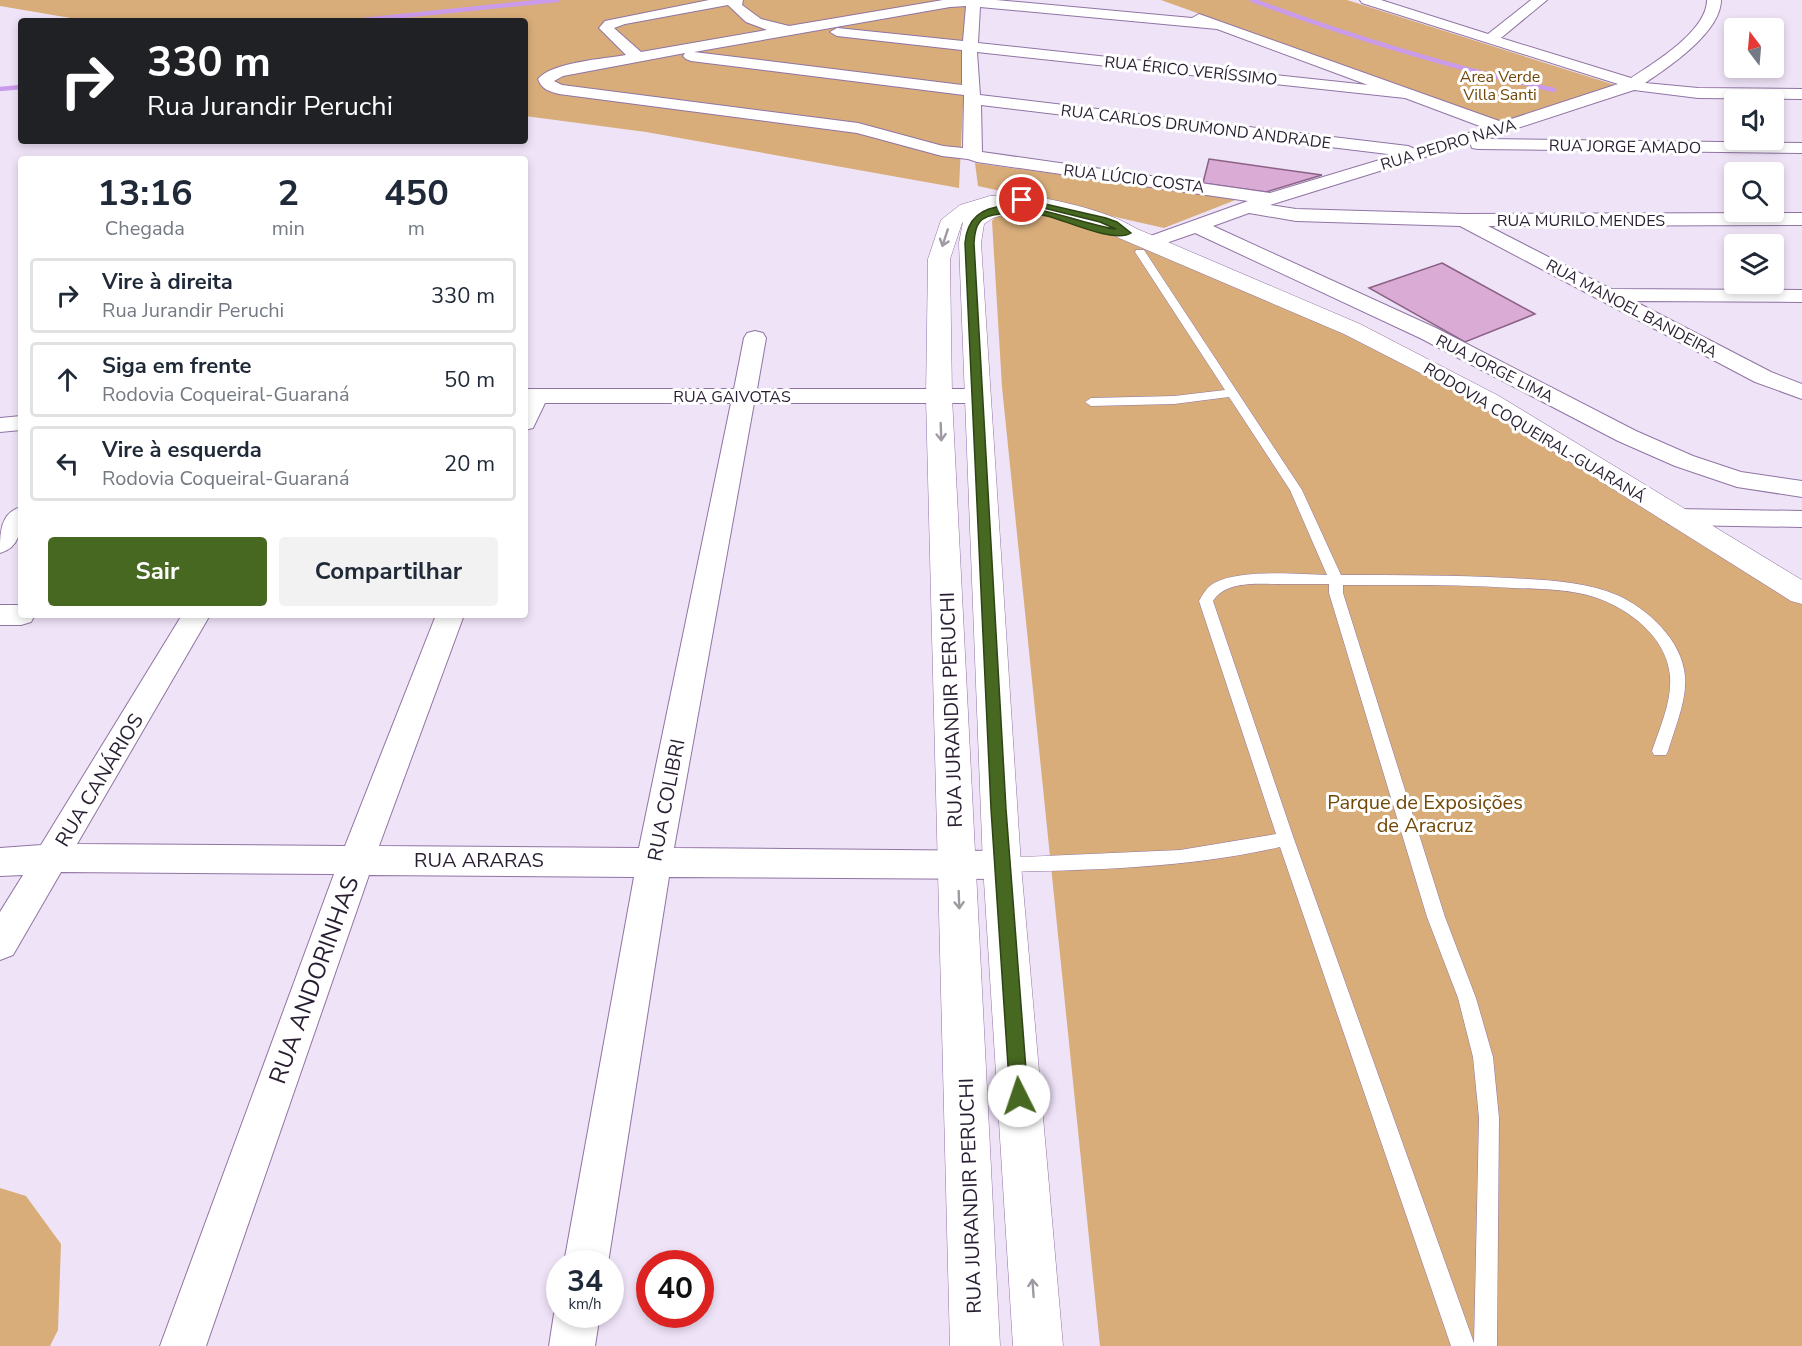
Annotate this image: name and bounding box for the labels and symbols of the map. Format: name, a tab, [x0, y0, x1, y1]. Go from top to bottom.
north arrow	[1724, 18, 1784, 78]
street label: RUA ÉRICO VERÍSSIMO	[1103, 51, 1279, 91]
park label: Area Verde Villa Santi	[1460, 66, 1540, 106]
street label: RUA CARLOS DRUMOND ANDRADE	[1060, 100, 1332, 154]
street label: RUA PEDRO NAVA	[1378, 114, 1519, 176]
street label: RUA JORGE AMADO	[1549, 135, 1701, 159]
street label: RUA LÚCIO COSTA	[1062, 159, 1206, 199]
pin	[996, 174, 1047, 225]
street label: RUA MURILO MENDES	[1497, 210, 1665, 232]
one-way arrow	[939, 228, 950, 247]
street label: RUA MANOEL BANDEIRA	[1542, 254, 1721, 364]
street label: RUA JORGE LIMA	[1432, 330, 1557, 408]
street label: RODOVIA COQUEIRAL-GUARANÁ	[1419, 358, 1650, 508]
street label: RUA GAIVOTAS	[673, 386, 791, 408]
one-way arrow	[935, 422, 946, 442]
street label: RUA JURANDIR PERUCHI	[934, 592, 969, 828]
street label: RUA CANÁRIOS	[49, 709, 150, 852]
street label: RUA COLIBRI	[641, 737, 692, 864]
park label: Parque de Exposições de Aracruz	[1327, 789, 1523, 839]
street label: RUA ARARAS	[414, 847, 544, 874]
street label: RUA ANDORINHAS	[262, 872, 366, 1088]
one-way arrow	[953, 889, 964, 909]
position arrow	[987, 1064, 1051, 1128]
street label: RUA JURANDIR PERUCHI	[953, 1078, 988, 1314]
speed limit sign: 40	[636, 1250, 714, 1328]
one-way arrow	[1028, 1278, 1039, 1298]

